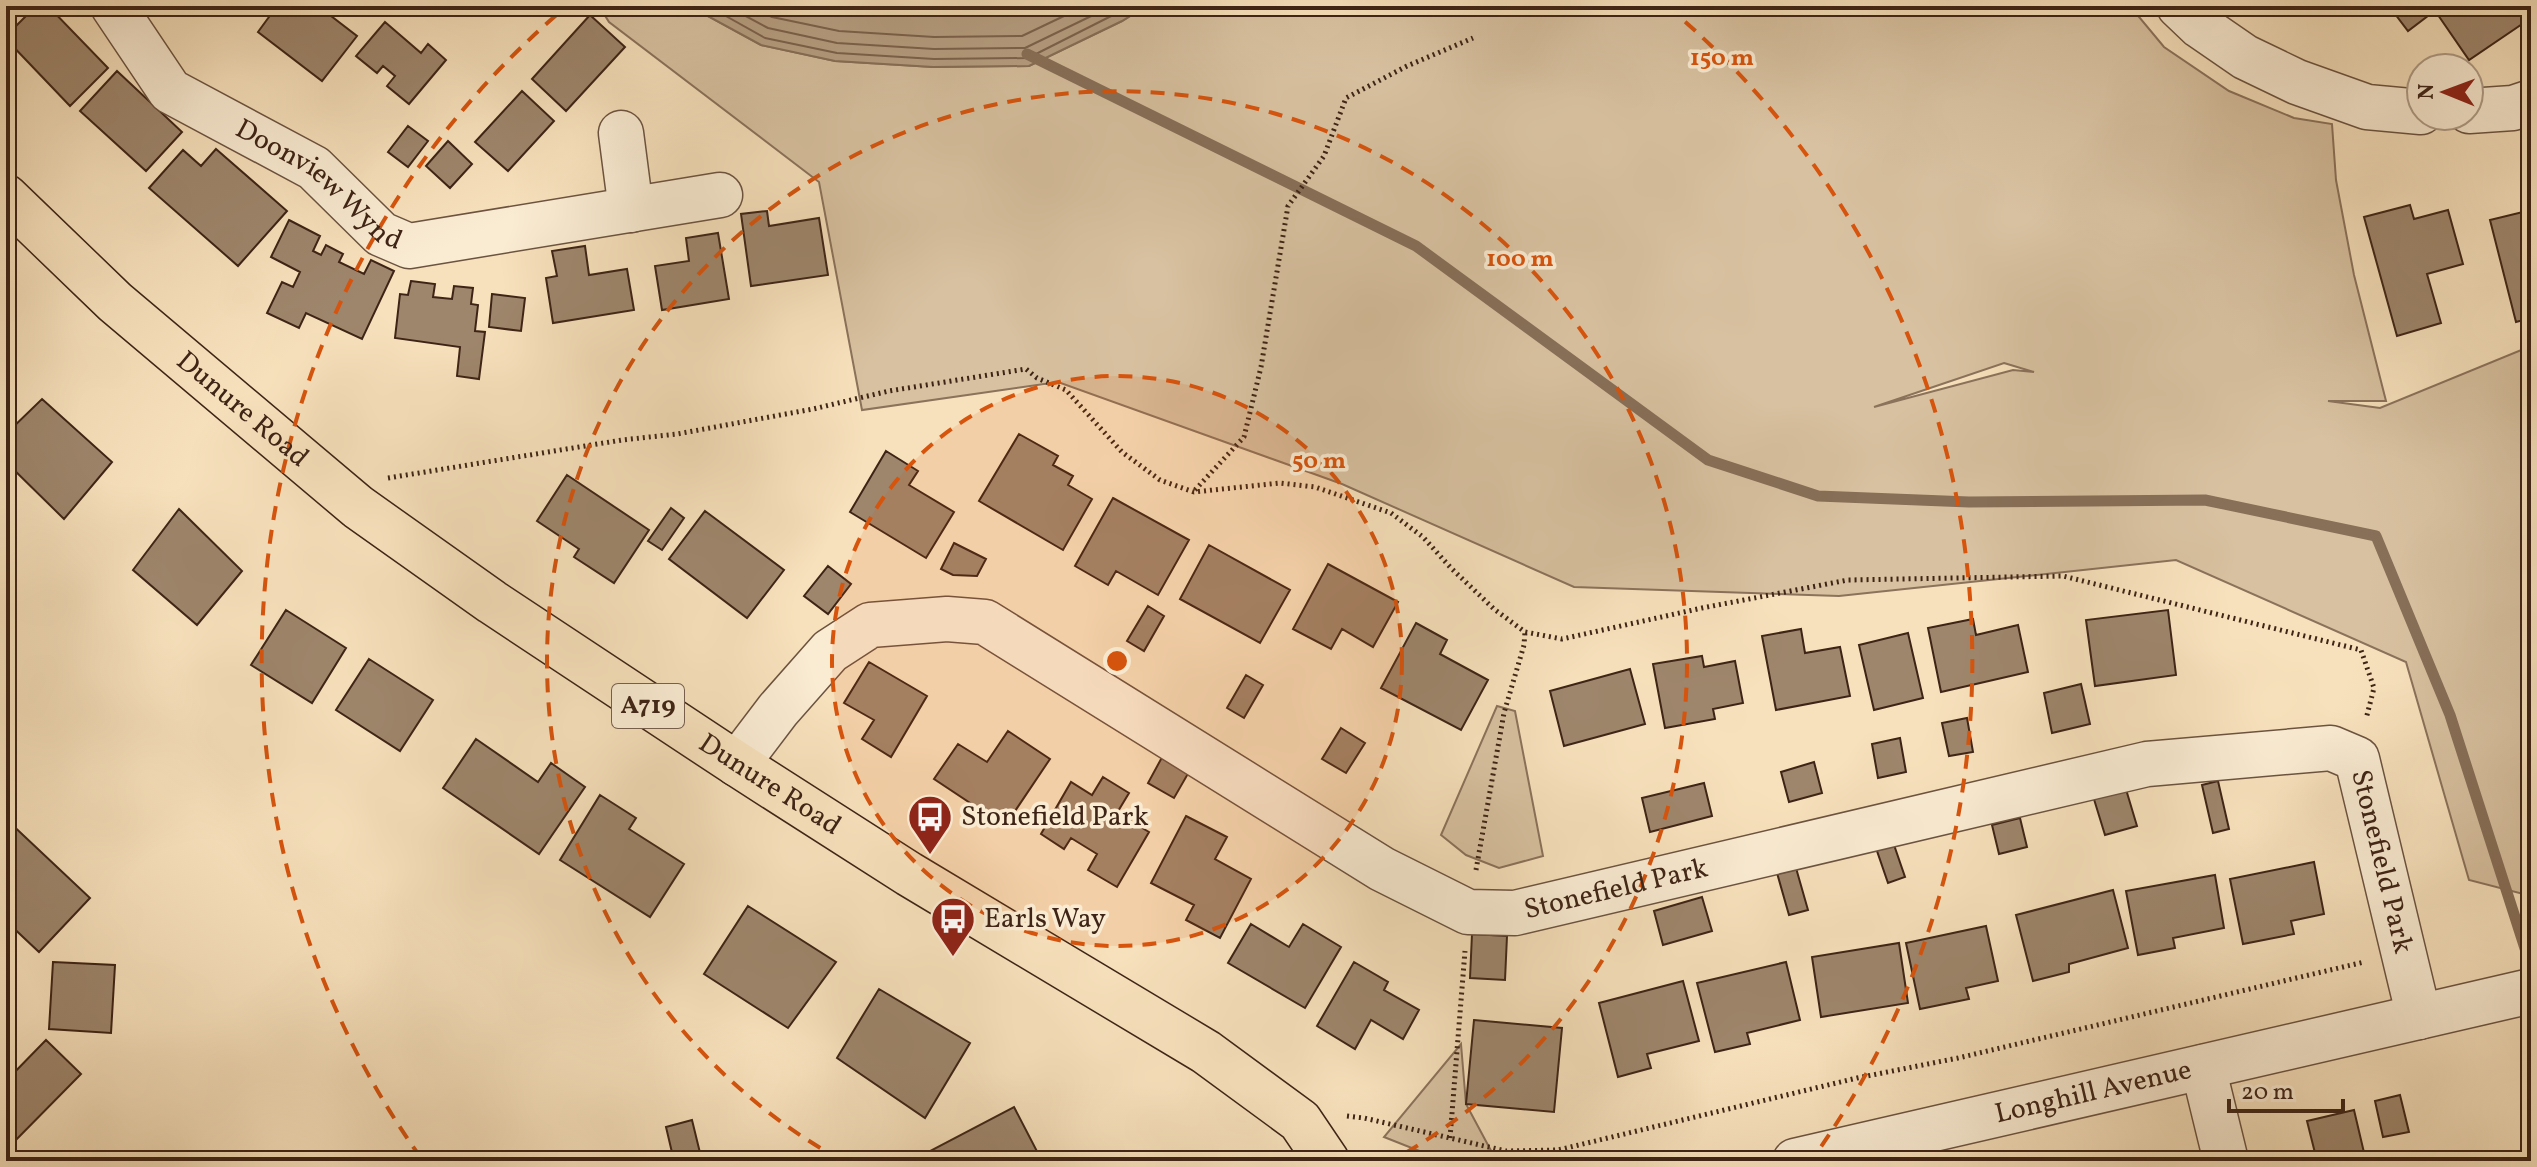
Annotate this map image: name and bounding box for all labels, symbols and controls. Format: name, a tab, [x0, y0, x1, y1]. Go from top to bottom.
text: 150 m	[1690, 42, 1754, 76]
north arrow	[2405, 52, 2485, 132]
text: N	[2412, 83, 2443, 100]
street label: Doonview Wynd	[228, 110, 408, 260]
text: 100 m	[1486, 243, 1554, 277]
street label: Dunure Road	[168, 342, 317, 477]
text: 50 m	[1292, 445, 1346, 479]
centre of rings	[1103, 647, 1131, 675]
road number: A719	[612, 684, 684, 728]
street label: Dunure Road	[691, 724, 849, 845]
street label: Stonefield Park	[2341, 766, 2423, 957]
bus stop icon: Stonefield Park	[906, 793, 954, 856]
place label: Stonefield Park	[961, 798, 1149, 837]
street label: Stonefield Park	[1520, 849, 1712, 930]
bus stop icon: Earls Way	[929, 895, 977, 958]
place label: Earls Way	[984, 900, 1106, 939]
street label: Longhill Avenue	[1991, 1051, 2195, 1134]
scale bar	[2229, 1063, 2343, 1113]
text: 20 m	[2241, 1076, 2294, 1110]

